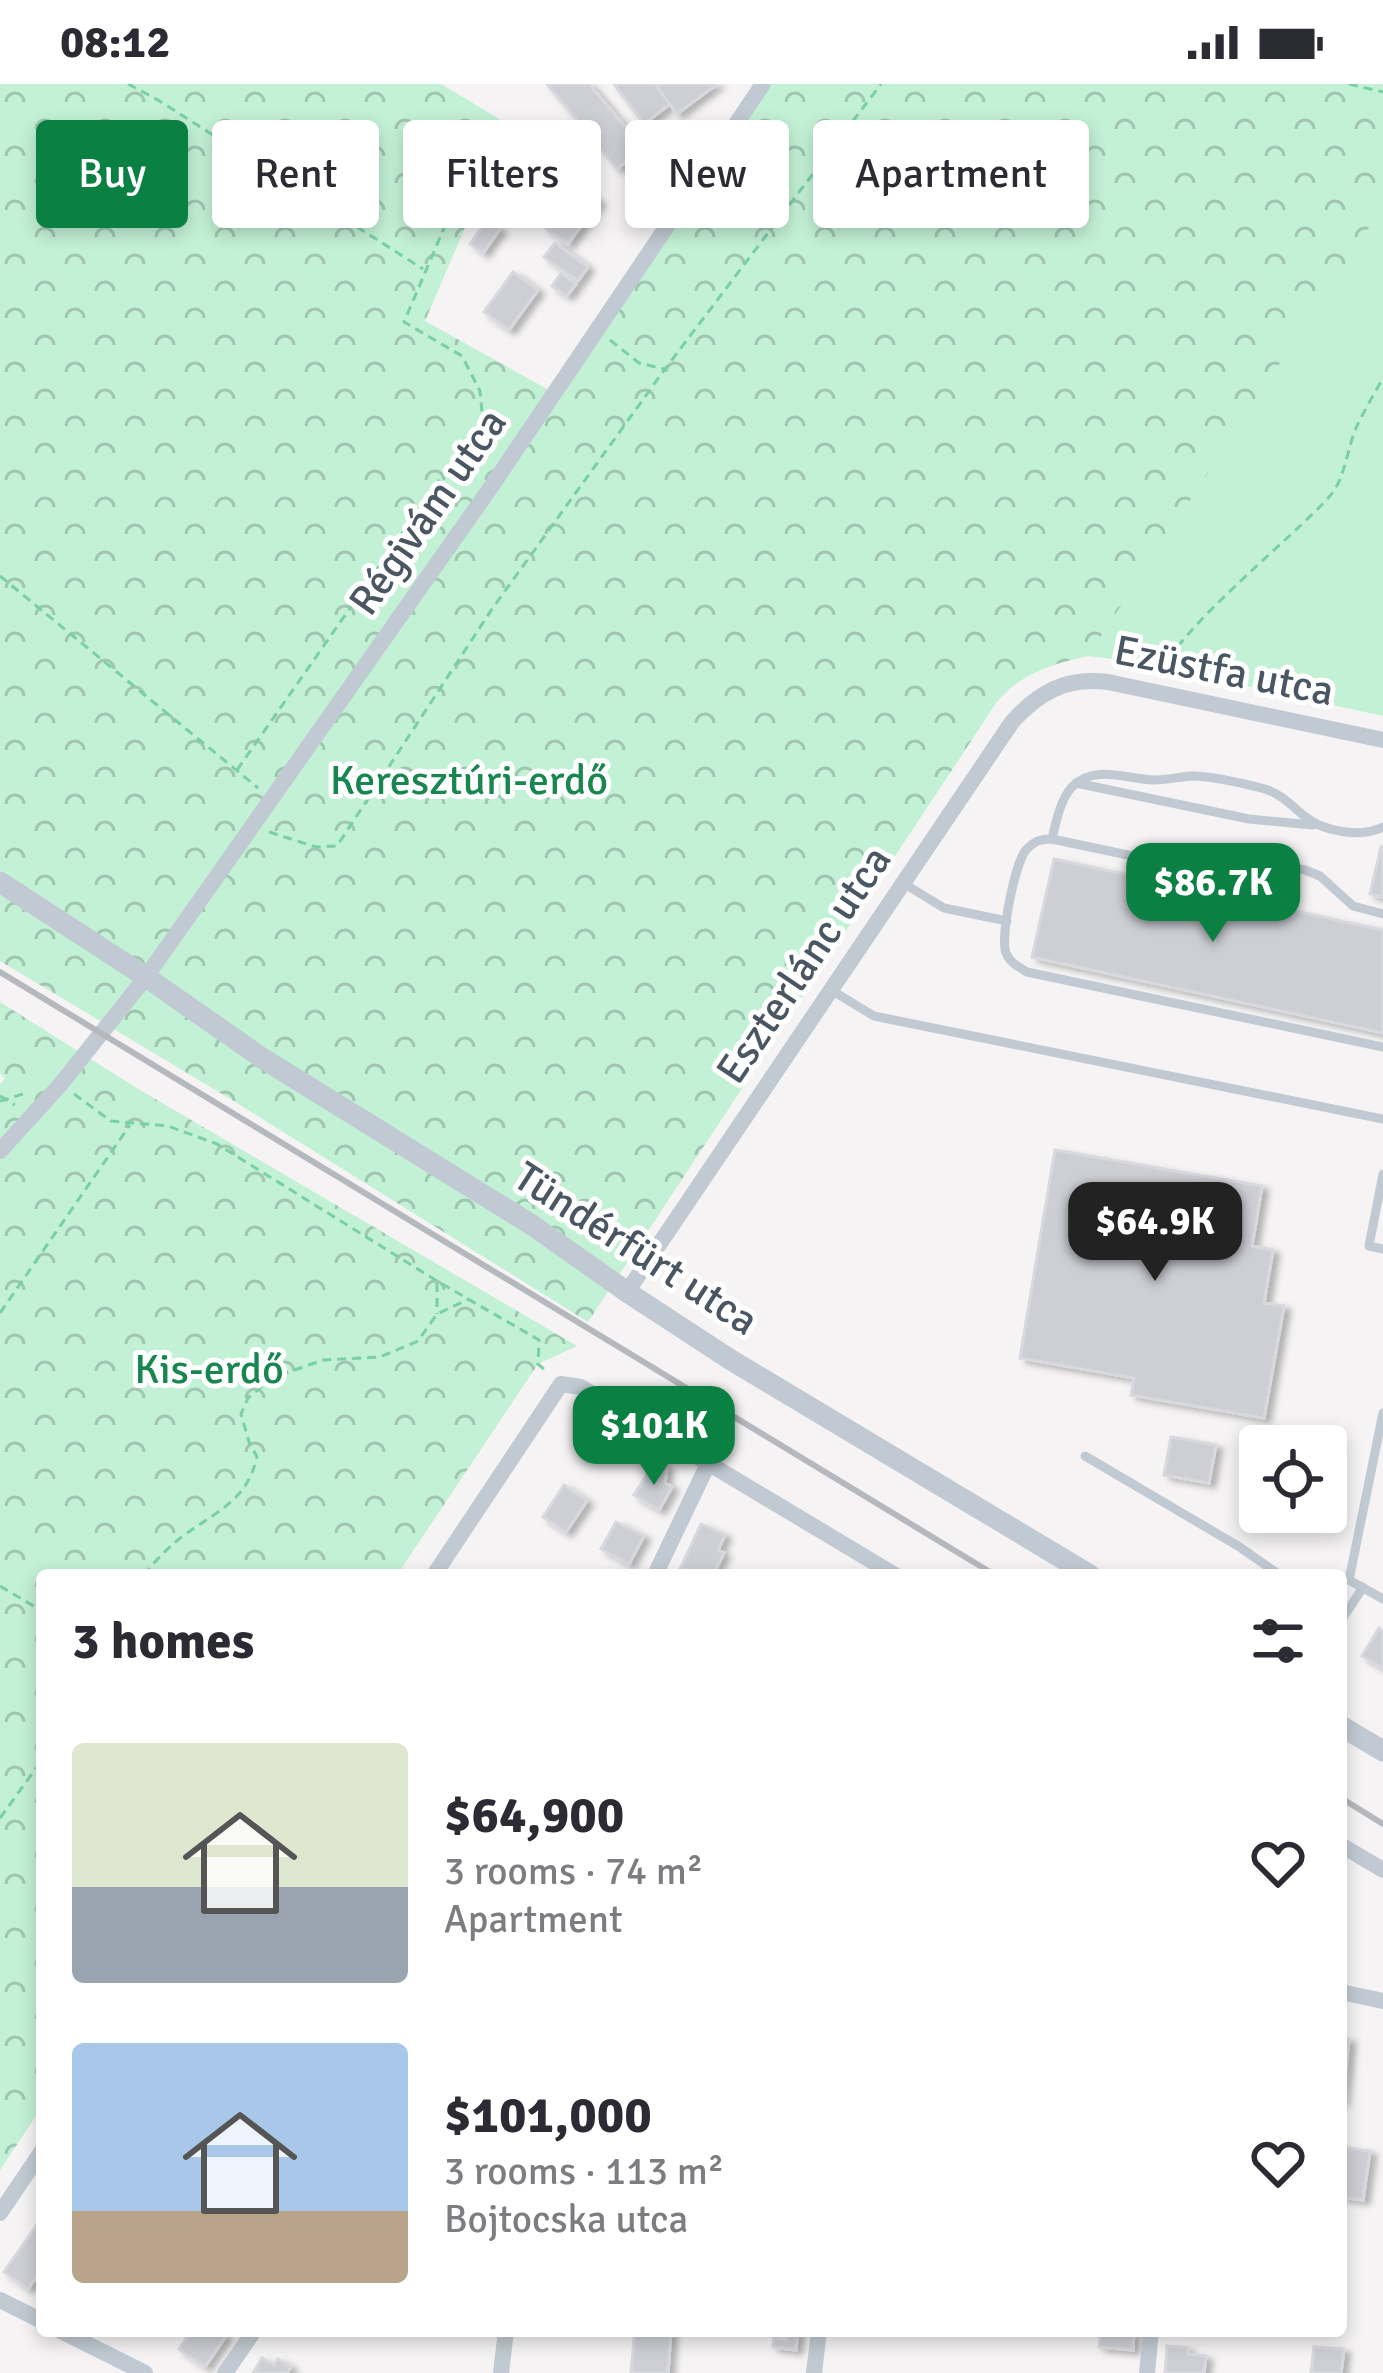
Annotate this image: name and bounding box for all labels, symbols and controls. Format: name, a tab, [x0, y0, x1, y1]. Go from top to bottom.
text: 08:12	[60, 15, 170, 70]
chip: Buy	[36, 120, 188, 228]
chip: Rent	[212, 120, 379, 228]
chip: Filters	[403, 120, 601, 228]
chip: New	[625, 120, 789, 228]
chip: Apartment	[813, 120, 1089, 228]
street label: Régivám utca	[338, 399, 518, 625]
street label: Ezüstfa utca	[1110, 625, 1338, 717]
park label: Keresztúri-erdő	[330, 755, 608, 806]
street label: Eszterlánc utca	[706, 836, 902, 1094]
pin: $86.7K	[1115, 843, 1311, 945]
text: $86.7K	[1153, 858, 1273, 906]
street label: Tündérfürt utca	[505, 1151, 767, 1347]
pin: $64.9K	[1057, 1182, 1253, 1284]
text: $64.9K	[1095, 1197, 1215, 1245]
park label: Kis-erdő	[134, 1344, 284, 1395]
pin: $101K	[570, 1386, 738, 1488]
text: $101K	[600, 1401, 708, 1449]
map controls	[1239, 1425, 1347, 1533]
button: locate	[1239, 1425, 1347, 1533]
icon: filters	[1245, 1608, 1311, 1674]
text: 3 homes	[72, 1610, 254, 1673]
text: $64,900	[444, 1784, 624, 1847]
icon: home	[168, 1791, 312, 1935]
icon: heart	[1245, 1830, 1311, 1896]
text: 3 rooms · 74 m²	[444, 1847, 703, 1895]
text: Apartment	[444, 1895, 623, 1943]
text: $101,000	[444, 2084, 652, 2147]
icon: home	[168, 2091, 312, 2235]
icon: heart	[1245, 2130, 1311, 2196]
text: 3 rooms · 113 m²	[444, 2147, 724, 2195]
text: Bojtocska utca	[444, 2195, 688, 2243]

